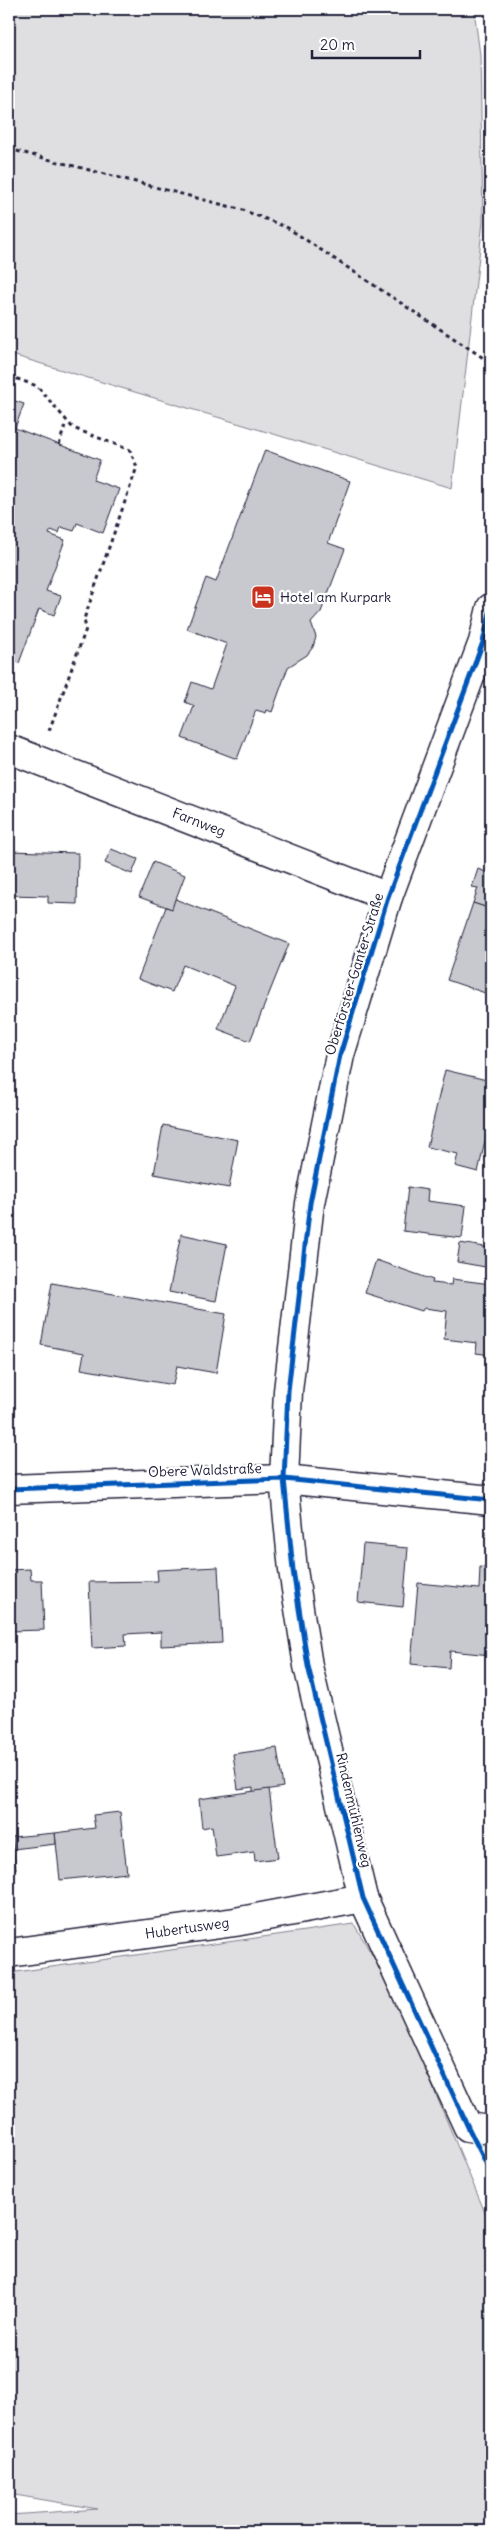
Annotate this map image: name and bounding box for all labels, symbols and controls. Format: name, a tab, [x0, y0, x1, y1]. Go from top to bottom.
scale bar	[312, 28, 420, 60]
text: 20 m	[320, 35, 355, 54]
hotel icon: Hotel am Kurpark	[250, 584, 276, 610]
place label: Hotel am Kurpark	[280, 588, 391, 606]
street label: Farnweg	[170, 804, 228, 840]
street label: Oberförster-Ganter-Straße	[321, 891, 387, 1057]
street label: Obere Waldstraße	[148, 1459, 262, 1481]
street label: Rindenmühlenweg	[332, 1751, 376, 1869]
street label: Hubertusweg	[144, 1913, 230, 1943]

